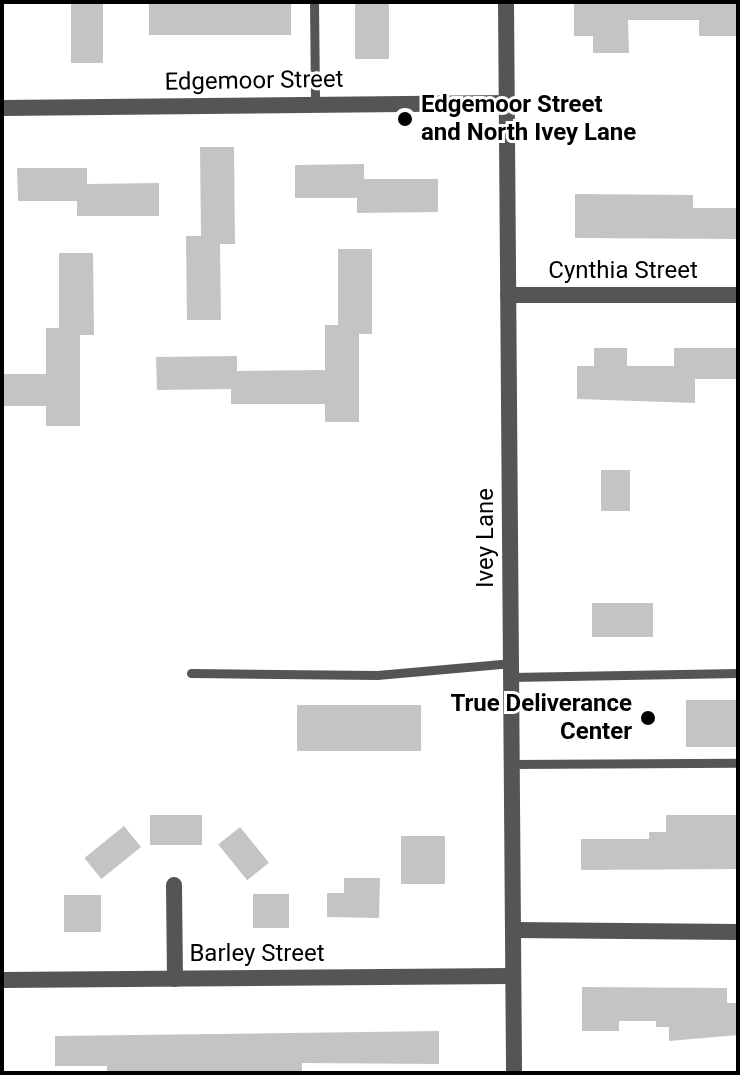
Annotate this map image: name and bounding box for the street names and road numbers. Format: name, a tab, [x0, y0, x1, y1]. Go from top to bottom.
street label: Edgemoor Street	[164, 65, 344, 97]
street label: Cynthia Street	[548, 257, 698, 285]
street label: Ivey Lane	[472, 488, 500, 588]
street label: Barley Street	[189, 940, 325, 968]

